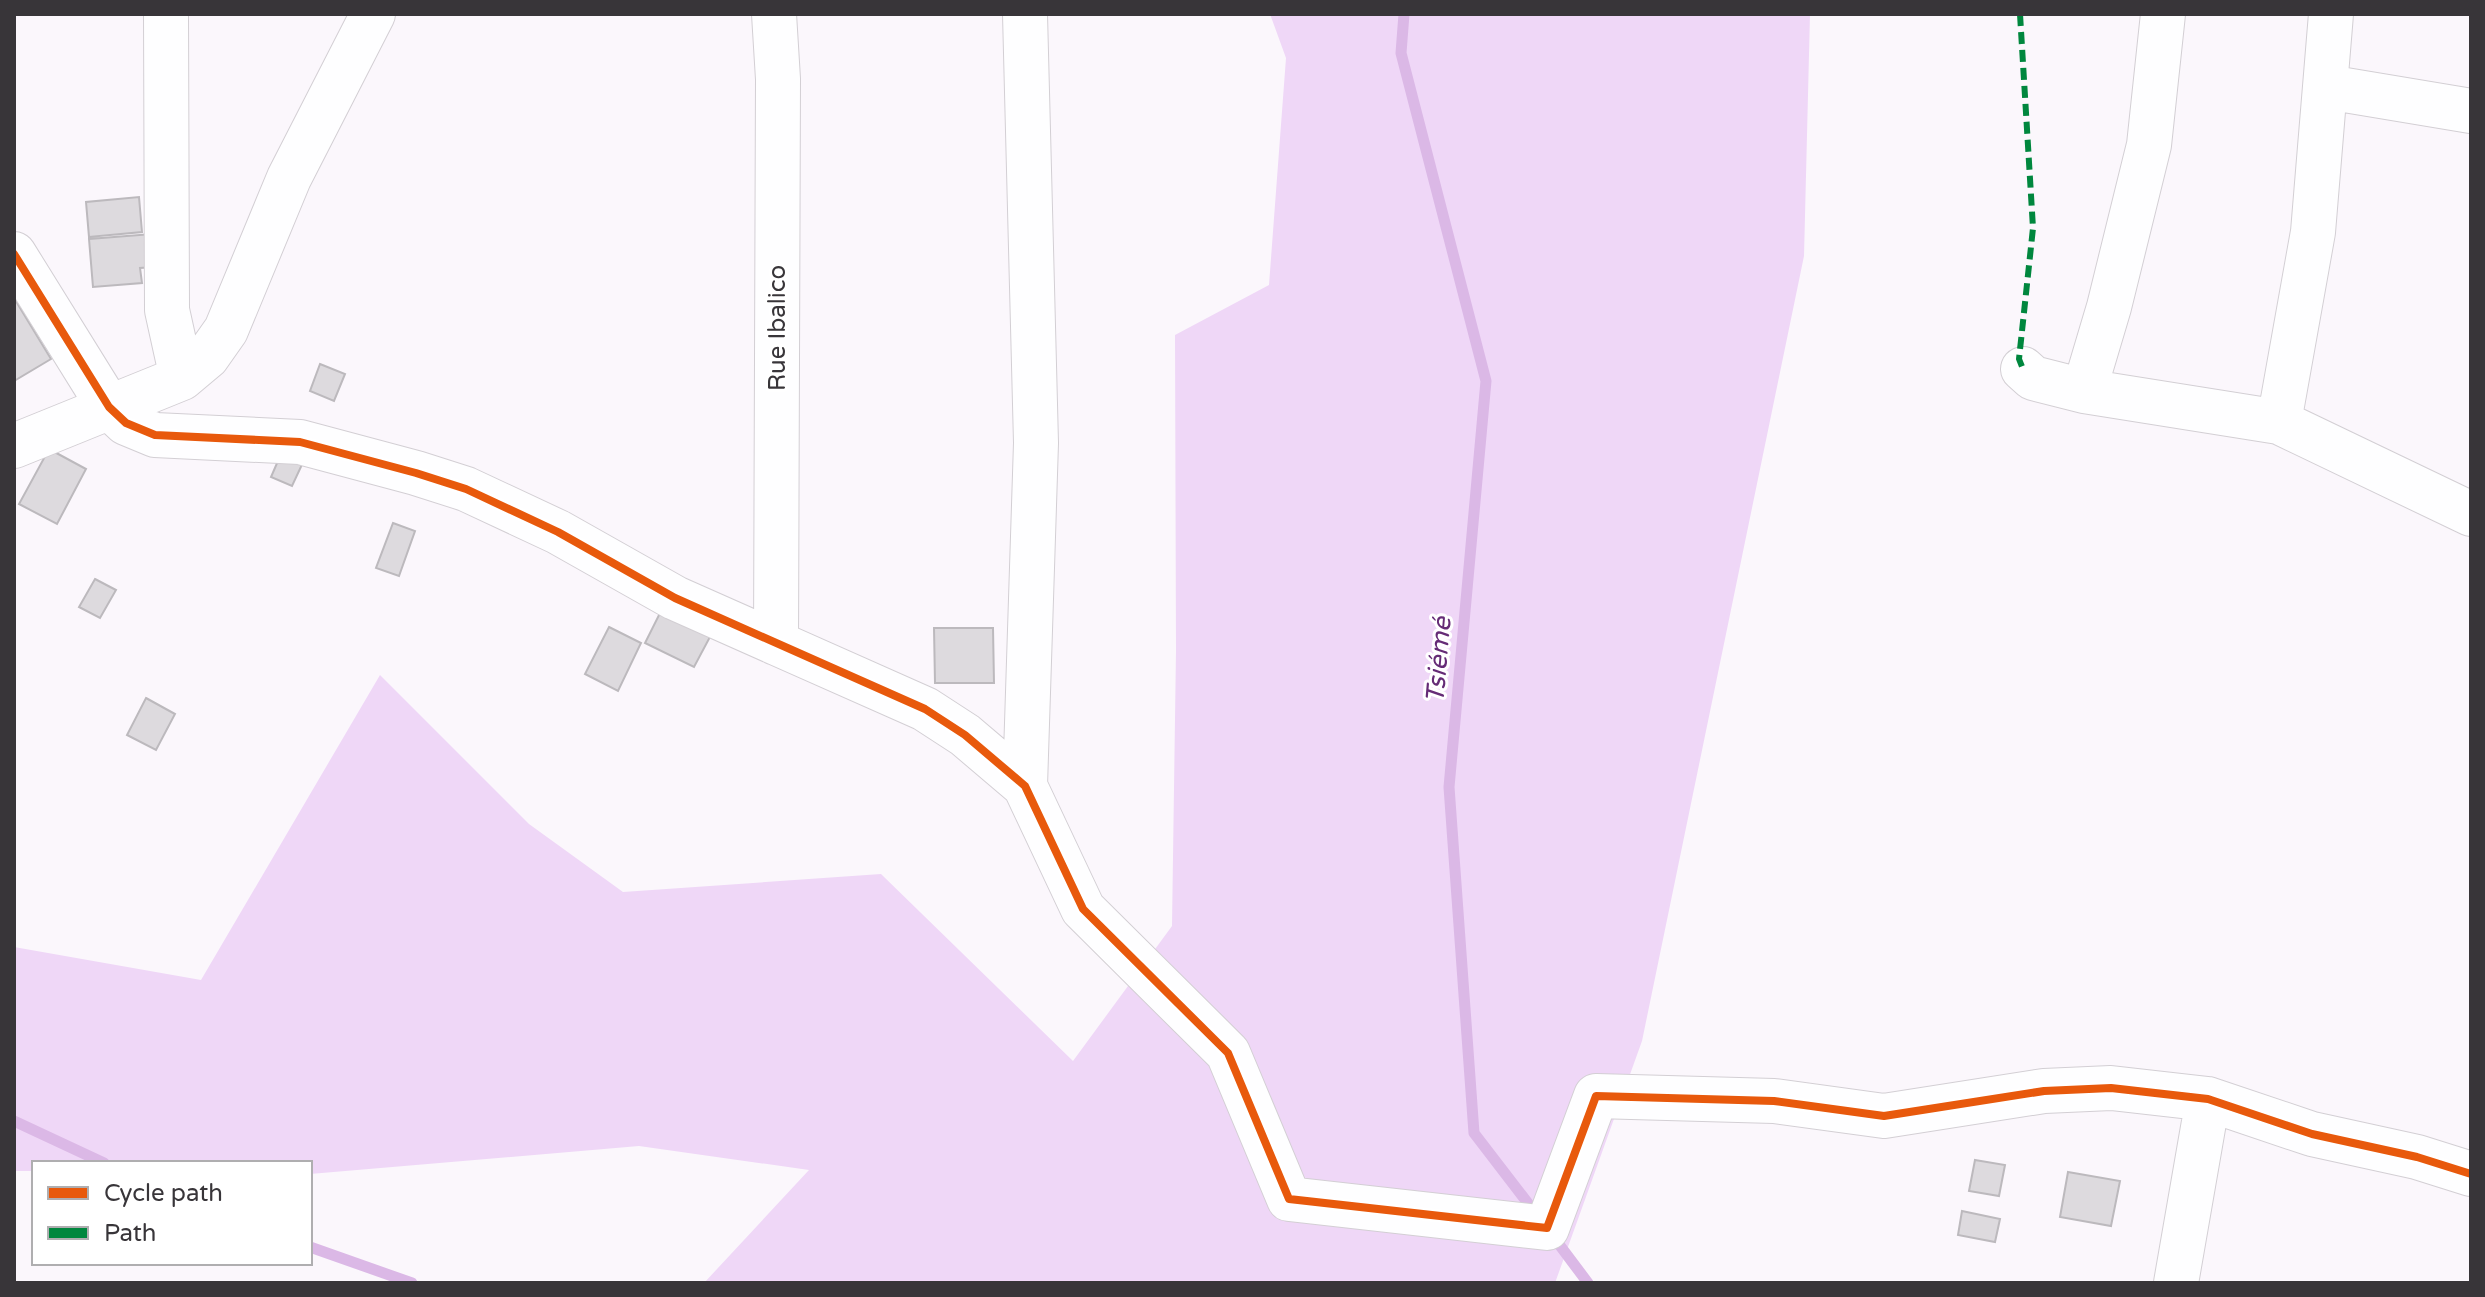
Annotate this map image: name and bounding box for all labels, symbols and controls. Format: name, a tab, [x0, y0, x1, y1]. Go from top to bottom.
street label: Rue Ibalico	[763, 265, 792, 391]
water label: Tsiémé	[1419, 615, 1458, 704]
legend	[32, 1161, 312, 1265]
text: Cycle path	[104, 1179, 223, 1208]
text: Path	[104, 1219, 157, 1248]

